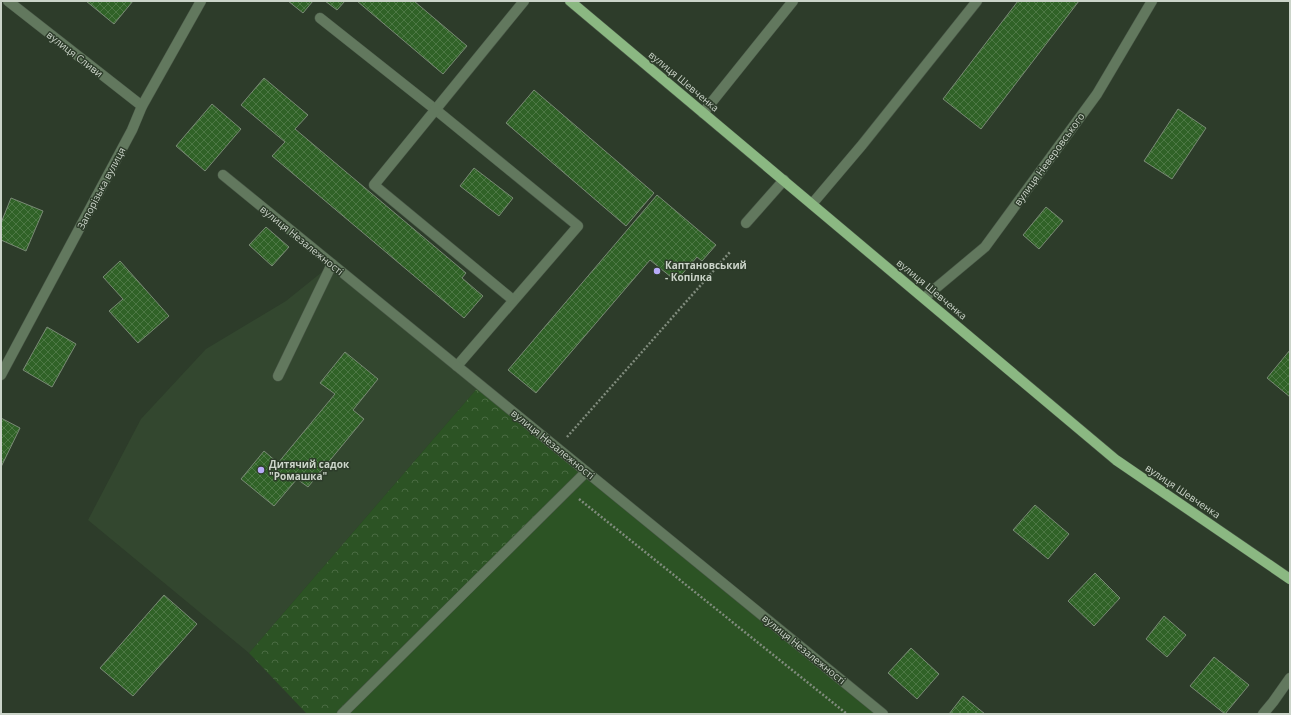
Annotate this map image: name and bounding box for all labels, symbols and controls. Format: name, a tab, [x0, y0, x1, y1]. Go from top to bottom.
street label: вулиця Сливи	[44, 28, 106, 80]
street label: вулиця Шевченка	[646, 47, 722, 115]
street label: вулиця Неверовського	[1011, 110, 1087, 208]
street label: Запорізька вулиця	[73, 145, 129, 231]
street label: вулиця Незалежності	[257, 202, 347, 278]
street label: вулиця Шевченка	[894, 255, 970, 323]
place label: Каптановський - Копілка	[665, 258, 747, 284]
marker: Каптановський - Копілка	[652, 266, 662, 276]
street label: вулиця Незалежності	[508, 406, 598, 482]
place label: Дитячий садок "Ромашка"	[269, 457, 350, 483]
street label: вулиця Шевченка	[1143, 461, 1223, 521]
marker: Дитячий садок "Ромашка"	[256, 465, 266, 475]
street label: вулиця Незалежності	[759, 611, 849, 687]

